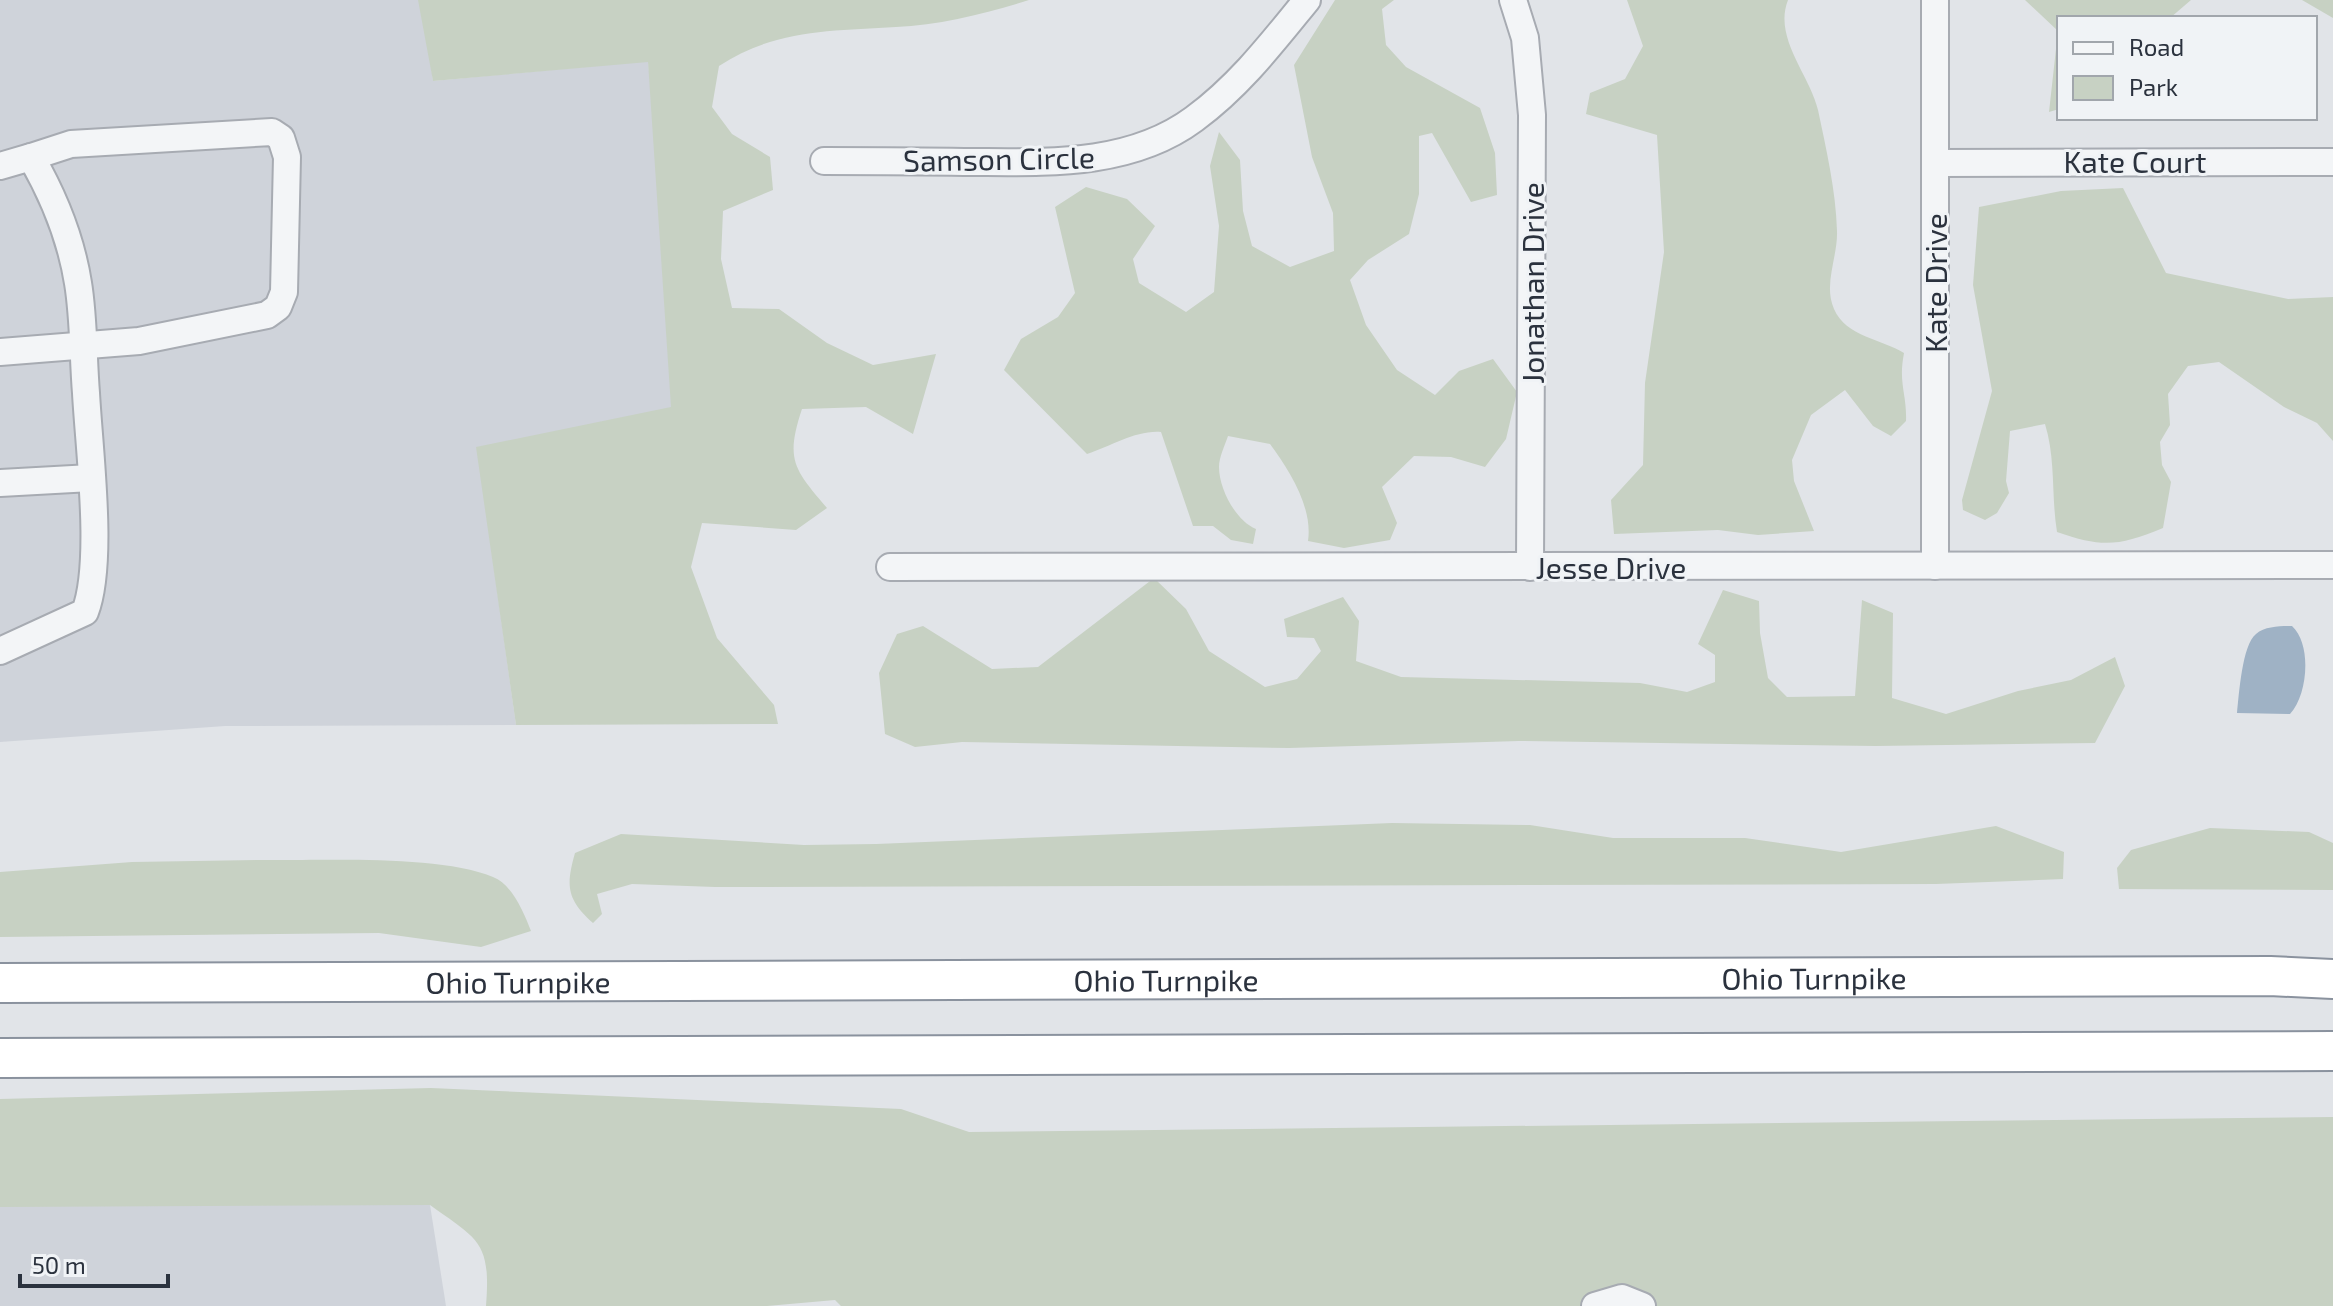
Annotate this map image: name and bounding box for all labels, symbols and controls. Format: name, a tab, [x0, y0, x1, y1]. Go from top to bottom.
legend	[2057, 16, 2317, 120]
text: Road	[2129, 32, 2184, 61]
text: Park	[2129, 72, 2178, 101]
street label: Samson Circle	[903, 138, 1095, 178]
street label: Kate Court	[2063, 143, 2207, 179]
street label: Jonathan Drive	[1514, 182, 1550, 384]
street label: Kate Drive	[1917, 213, 1953, 353]
street label: Jesse Drive	[1536, 549, 1686, 585]
street label: Ohio Turnpike	[1721, 959, 1907, 996]
street label: Ohio Turnpike	[1073, 961, 1259, 998]
street label: Ohio Turnpike	[425, 963, 611, 1000]
scale bar	[20, 1238, 168, 1288]
text: 50 m	[32, 1250, 86, 1279]

